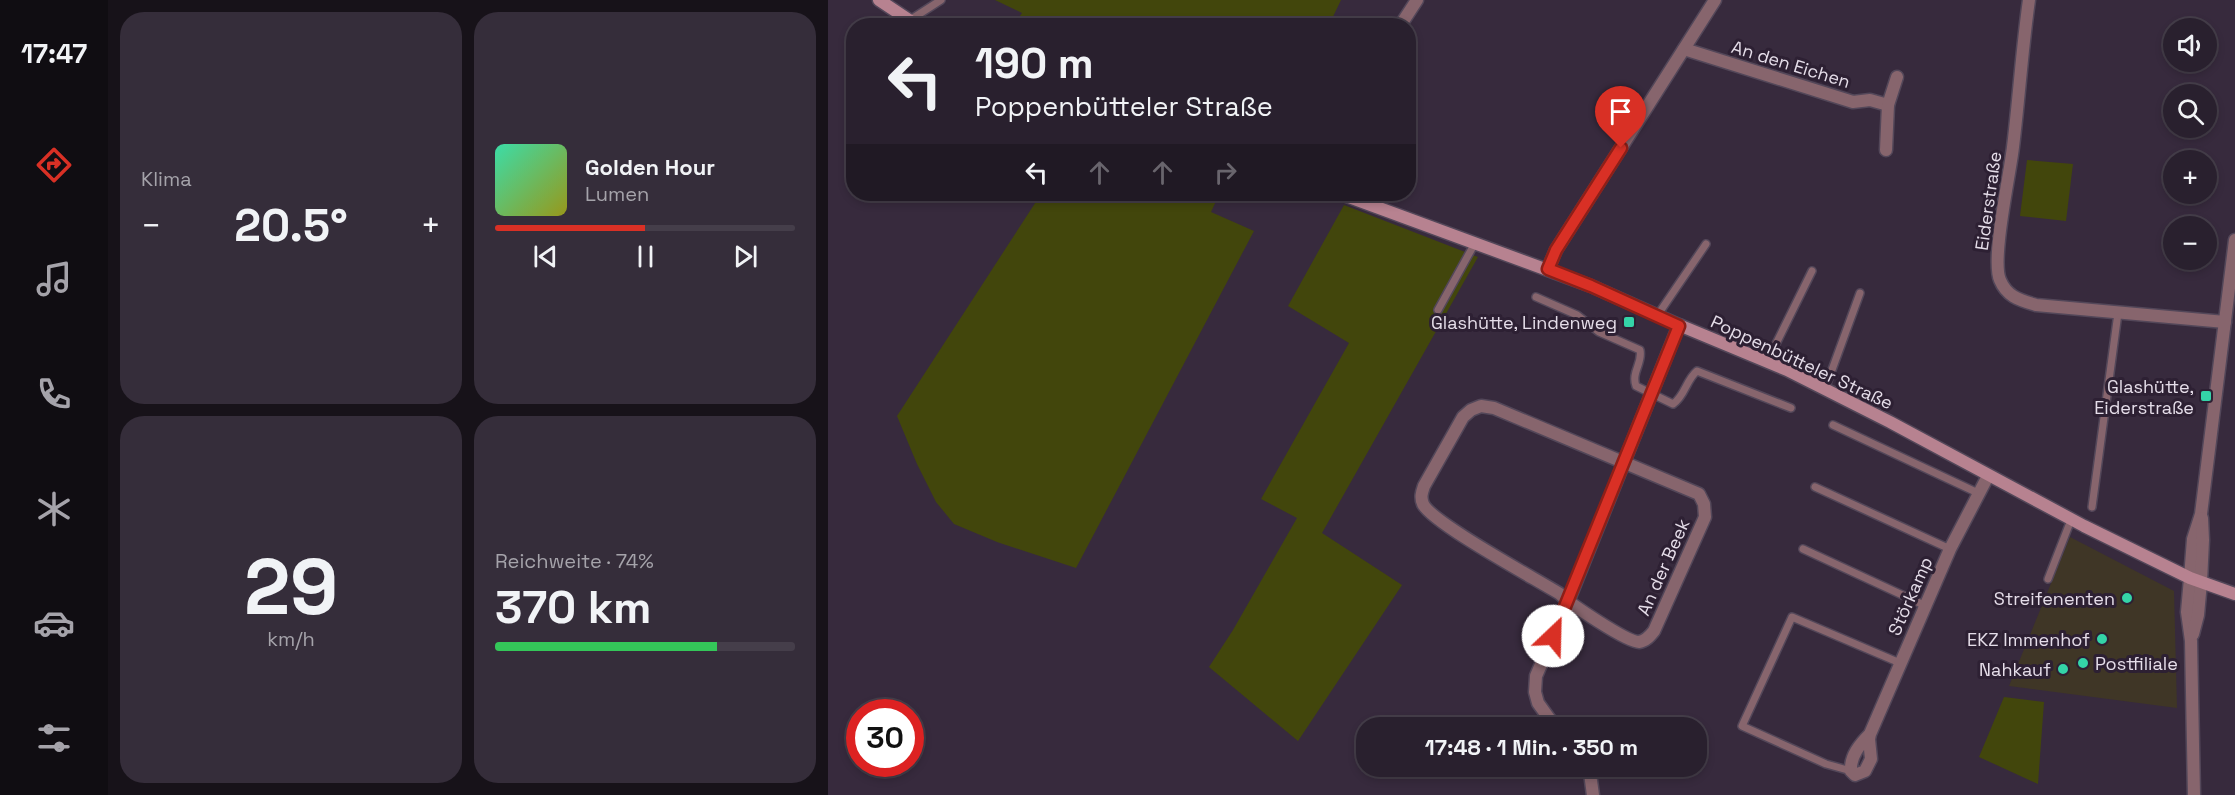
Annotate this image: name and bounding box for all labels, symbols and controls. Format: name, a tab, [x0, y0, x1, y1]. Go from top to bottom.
map controls	[2163, 18, 2217, 270]
button: sound	[2163, 18, 2217, 72]
street label: An den Eichen	[1729, 35, 1853, 93]
text: 17:47	[21, 36, 87, 71]
text: 190 m	[975, 37, 1094, 90]
icon: left	[876, 42, 954, 120]
button: search	[2163, 84, 2217, 138]
pin	[1595, 86, 1646, 148]
text: Poppenbütteler Straße	[975, 89, 1273, 124]
icon: arrive	[1604, 95, 1637, 128]
icon: directions	[33, 144, 75, 186]
street label: Eiderstraße	[1970, 150, 2006, 252]
button: +	[2163, 150, 2217, 204]
text: Golden Hour	[585, 153, 715, 181]
icon: left	[1020, 156, 1053, 189]
icon: ahead	[1083, 156, 1116, 189]
icon: ahead	[1146, 156, 1179, 189]
icon: right	[1209, 156, 1242, 189]
text: Klima	[141, 166, 192, 192]
text: Lumen	[585, 181, 649, 207]
text: 20.5°	[234, 197, 348, 254]
text: −	[141, 205, 161, 247]
text: +	[421, 205, 441, 247]
button: −	[2163, 216, 2217, 270]
icon: previous	[529, 240, 562, 273]
icon: pause	[629, 240, 662, 273]
icon: next	[729, 240, 762, 273]
icon: music	[33, 258, 75, 300]
street label: Poppenbütteler Straße	[1707, 310, 1897, 414]
place label: Glashütte, Lindenweg	[1431, 311, 1617, 334]
marker: Glashütte, Lindenweg	[1622, 315, 1636, 329]
icon: phone	[33, 373, 75, 415]
place label: Glashütte, Eiderstraße	[2094, 375, 2194, 419]
marker: Glashütte, Eiderstraße	[2199, 389, 2213, 403]
icon: climate	[33, 488, 75, 530]
street label: An der Beek	[1631, 515, 1695, 619]
text: 29	[244, 537, 338, 637]
text: Reichweite · 74%	[495, 548, 654, 574]
street label: Störkamp	[1882, 553, 1938, 639]
text: 370 km	[495, 579, 652, 636]
place label: Streifenenten	[1994, 587, 2115, 610]
marker: Streifenenten	[2120, 591, 2134, 605]
icon: car	[33, 602, 75, 644]
position arrow	[1521, 604, 1585, 668]
text: km/h	[267, 626, 315, 652]
place label: EKZ Immenhof	[1967, 628, 2090, 651]
marker: EKZ Immenhof	[2095, 632, 2109, 646]
place label: Postfiliale	[2095, 652, 2178, 675]
marker: Postfiliale	[2076, 656, 2090, 670]
place label: Nahkauf	[1979, 658, 2051, 681]
marker: Nahkauf	[2056, 662, 2070, 676]
speed limit sign: 30	[846, 699, 924, 777]
icon: filters	[33, 717, 75, 759]
text: 17:48 · 1 Min. · 350 m	[1425, 733, 1638, 761]

